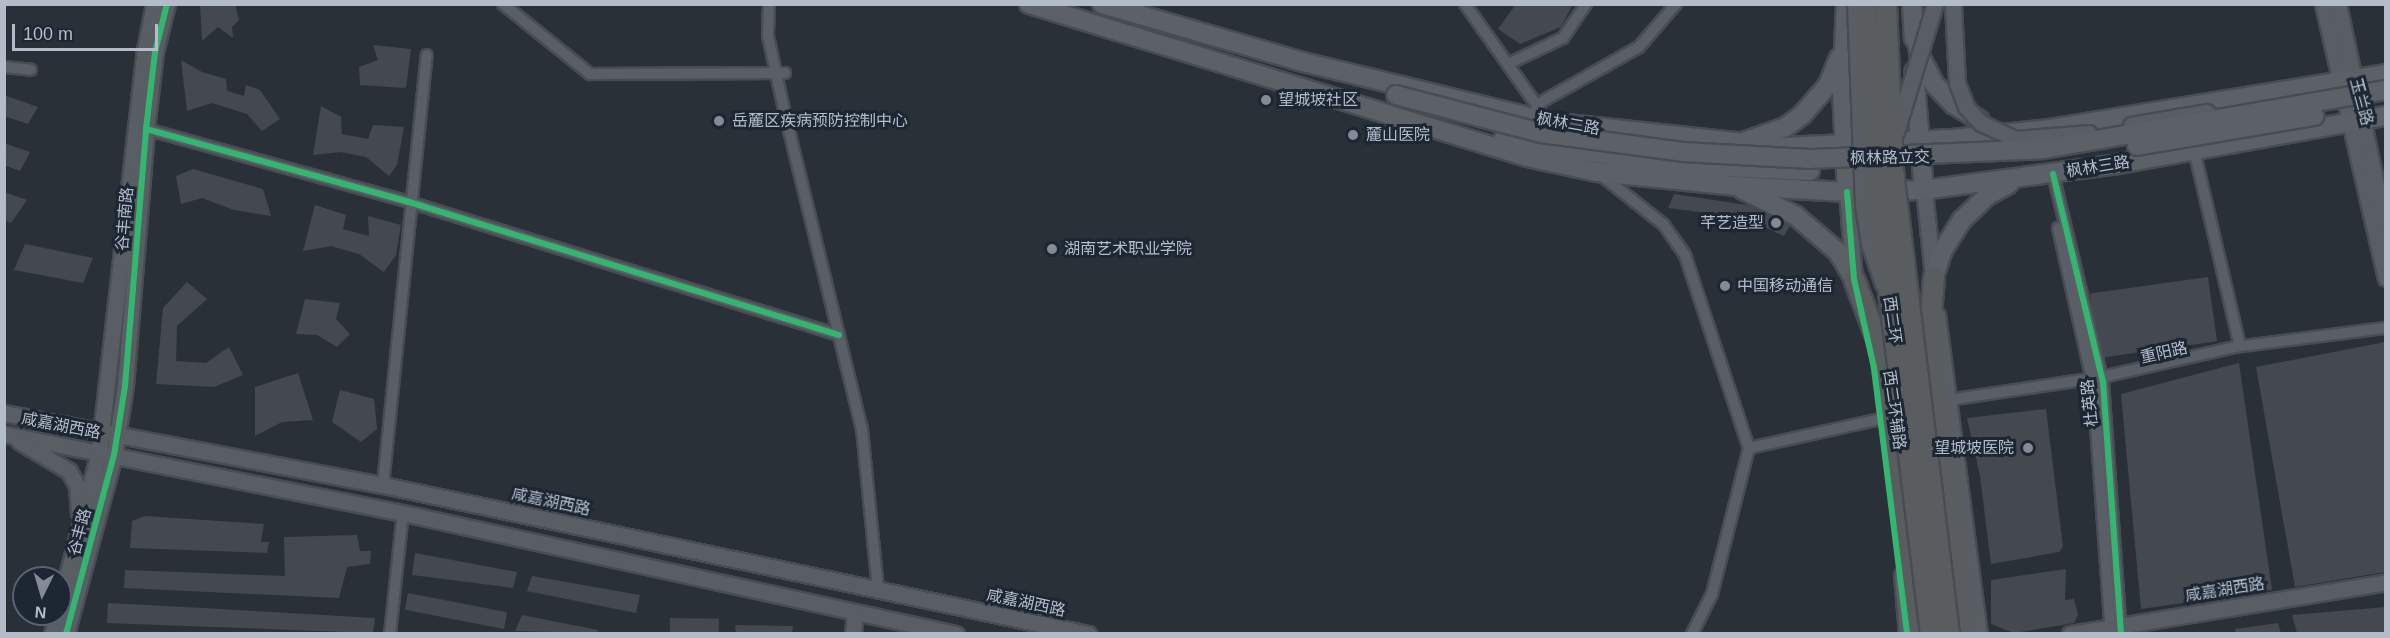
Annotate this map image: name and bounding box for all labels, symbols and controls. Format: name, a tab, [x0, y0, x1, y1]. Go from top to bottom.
scale bar	[15, 12, 160, 50]
text: 100 m	[23, 24, 73, 44]
street label: 玉兰路	[2346, 76, 2376, 128]
place label: 望城坡社区	[1278, 90, 1358, 110]
marker: 望城坡社区	[1259, 93, 1273, 107]
street label: 枫林二路	[1535, 109, 1601, 139]
place label: 岳麓区疾病预防控制中心	[732, 111, 908, 131]
marker: 岳麓区疾病预防控制中心	[710, 112, 728, 130]
place label: 麓山医院	[1366, 125, 1430, 145]
marker: 麓山医院	[1344, 126, 1362, 144]
street label: 枫林路立交	[1850, 148, 1930, 168]
street label: 枫林三路	[2065, 153, 2131, 181]
street label: 谷丰南路	[113, 186, 137, 252]
place label: 芊艺造型	[1700, 213, 1764, 233]
marker: 芊艺造型	[1769, 216, 1783, 230]
place label: 湖南艺术职业学院	[1064, 239, 1192, 259]
marker: 湖南艺术职业学院	[1045, 242, 1059, 256]
place label: 中国移动通信	[1737, 276, 1833, 296]
marker: 中国移动通信	[1718, 279, 1732, 293]
street label: 西二环	[1879, 295, 1905, 345]
street label: 重阳路	[2138, 338, 2190, 368]
street label: 西二环辅路	[1879, 369, 1909, 451]
street label: 杜英路	[2078, 378, 2102, 428]
street label: 咸嘉湖西路	[20, 409, 102, 443]
place label: 望城坡医院	[1934, 438, 2014, 458]
marker: 望城坡医院	[2019, 439, 2037, 457]
street label: 咸嘉湖西路	[510, 484, 592, 520]
street label: 谷丰路	[65, 506, 95, 558]
north arrow	[12, 566, 72, 626]
street label: 咸嘉湖西路	[2184, 574, 2266, 606]
street label: 咸嘉湖西路	[985, 585, 1067, 621]
text: N	[34, 603, 47, 621]

